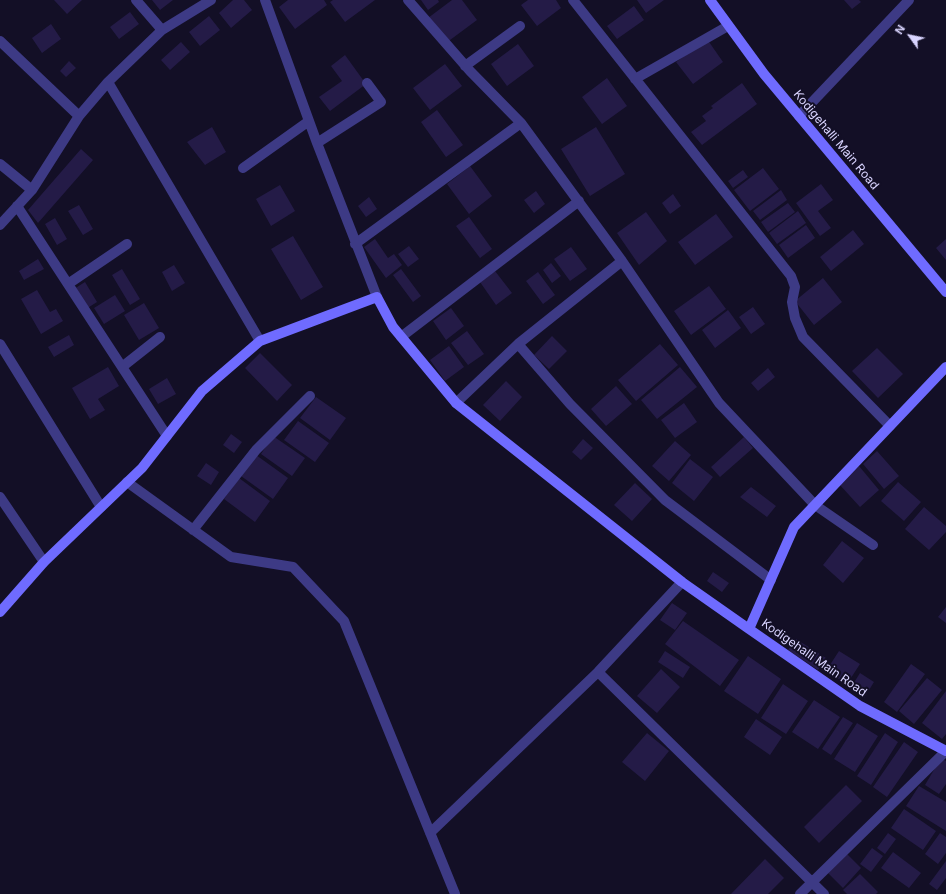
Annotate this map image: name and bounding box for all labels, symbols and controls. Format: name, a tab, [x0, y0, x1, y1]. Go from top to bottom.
north arrow	[890, 16, 930, 56]
text: N	[892, 22, 908, 37]
street label: Kodigehalli Main Road	[790, 87, 882, 193]
street label: Kodigehalli Main Road	[759, 616, 869, 700]

